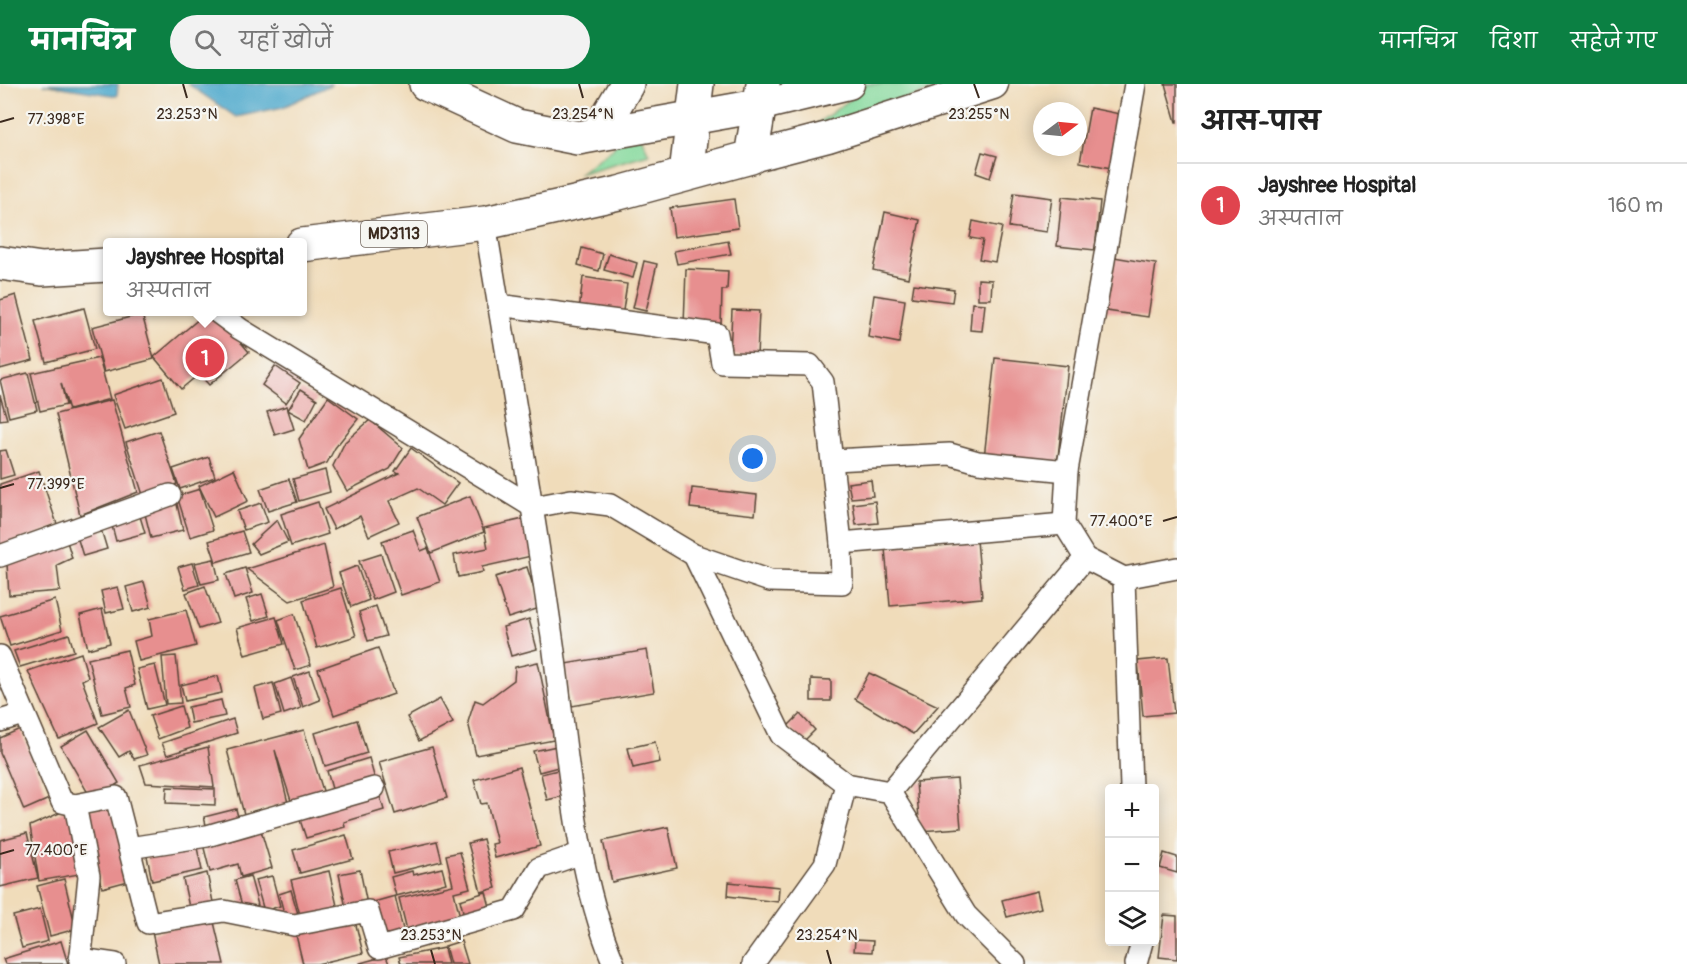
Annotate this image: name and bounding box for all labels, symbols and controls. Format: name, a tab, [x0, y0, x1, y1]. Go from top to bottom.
search box	[170, 15, 590, 69]
text: मानचित्र	[30, 24, 134, 59]
icon: search	[191, 26, 224, 59]
text: यहाँ खोजें	[239, 27, 333, 55]
text: मानचित्र	[1380, 28, 1457, 55]
text: दिशा	[1490, 28, 1538, 55]
text: सहेजे गए	[1571, 28, 1657, 55]
north arrow	[1033, 102, 1087, 156]
text: 23.253°N	[156, 105, 218, 124]
text: 23.254°N	[552, 105, 614, 124]
text: 23.255°N	[949, 105, 1009, 124]
text: आस-पास	[1201, 106, 1320, 138]
text: 77.398°E	[27, 110, 85, 129]
text: Jayshree Hospital	[1258, 171, 1416, 199]
text: 1	[1217, 193, 1224, 218]
text: 160 m	[1608, 193, 1663, 218]
text: अस्पताल	[1258, 206, 1343, 231]
road number: MD3113	[361, 221, 427, 247]
popup	[103, 238, 307, 316]
text: Jayshree Hospital	[126, 243, 284, 271]
text: अस्पताल	[126, 278, 211, 303]
pin: 1	[186, 336, 224, 380]
your location	[738, 444, 767, 473]
text: 77.399°E	[27, 475, 85, 494]
text: 77.400°E	[1090, 512, 1153, 531]
map controls	[1105, 784, 1159, 946]
button: +	[1105, 784, 1159, 838]
button: −	[1105, 838, 1159, 892]
text: 77.400°E	[25, 841, 88, 860]
button: layers	[1105, 892, 1159, 946]
text: 23.253°N	[400, 926, 462, 945]
text: 23.254°N	[796, 926, 858, 945]

